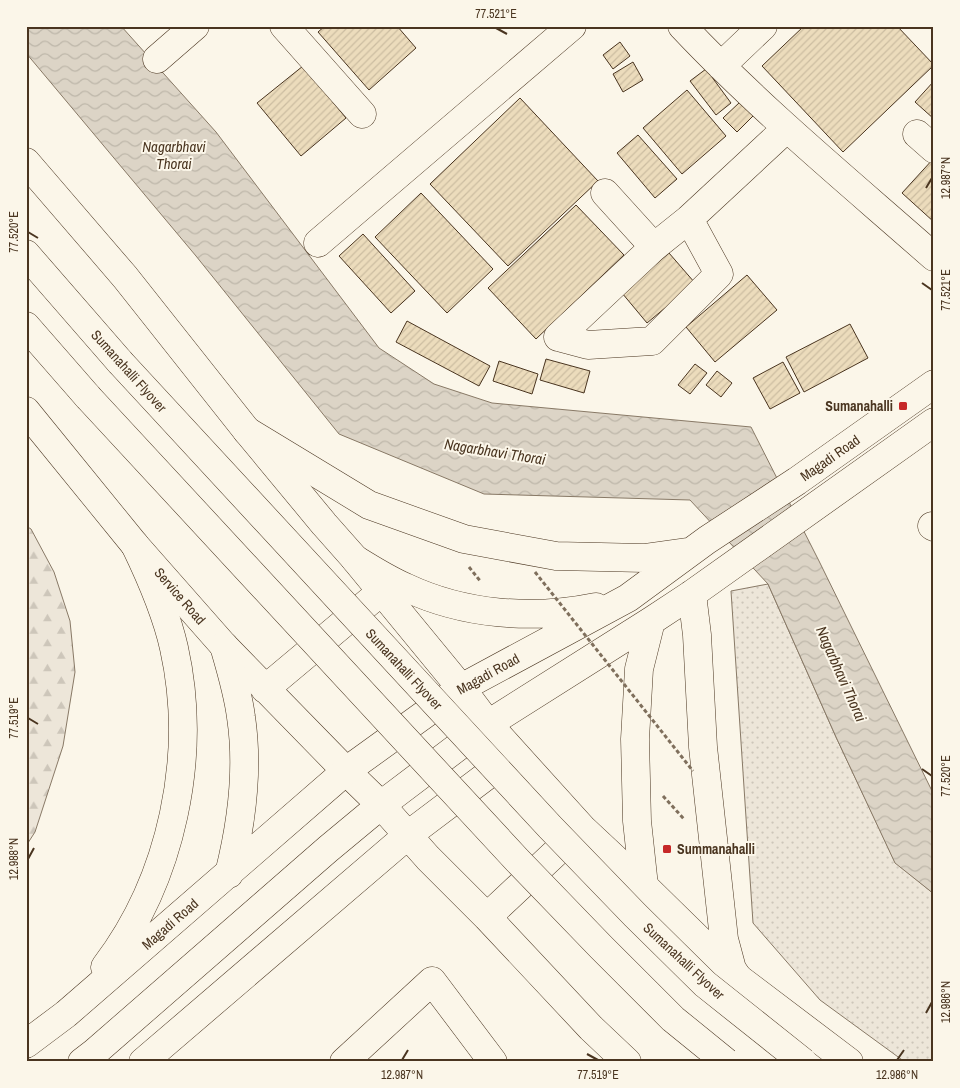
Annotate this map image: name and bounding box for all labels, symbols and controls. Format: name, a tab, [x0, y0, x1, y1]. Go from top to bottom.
text: 77.521°E	[475, 6, 517, 22]
water label: Nagarbhavi Thorai	[142, 136, 206, 174]
text: 12.987°N	[938, 157, 954, 199]
text: 77.520°E	[6, 211, 22, 253]
text: 77.521°E	[938, 269, 954, 311]
street label: Sumanahalli Flyover	[87, 326, 171, 416]
place label: Sumanahalli	[825, 397, 893, 415]
marker: Sumanahalli	[897, 400, 909, 412]
street label: Magadi Road	[797, 431, 863, 485]
water label: Nagarbhavi Thorai	[443, 433, 548, 470]
street label: Service Road	[150, 564, 210, 628]
water label: Nagarbhavi Thorai	[811, 623, 872, 725]
street label: Sumanahalli Flyover	[362, 625, 446, 714]
street label: Magadi Road	[453, 649, 523, 699]
text: 77.519°E	[6, 697, 22, 739]
text: 77.520°E	[938, 755, 954, 797]
text: 12.988°N	[6, 838, 22, 880]
place label: Summanahalli	[677, 840, 755, 858]
marker: Summanahalli	[661, 843, 673, 855]
street label: Magadi Road	[138, 895, 202, 953]
street label: Sumanahalli Flyover	[640, 919, 729, 1003]
text: 12.986°N	[938, 981, 954, 1023]
text: 12.987°N	[381, 1067, 423, 1083]
text: 77.519°E	[577, 1067, 619, 1083]
text: 12.986°N	[876, 1067, 918, 1083]

